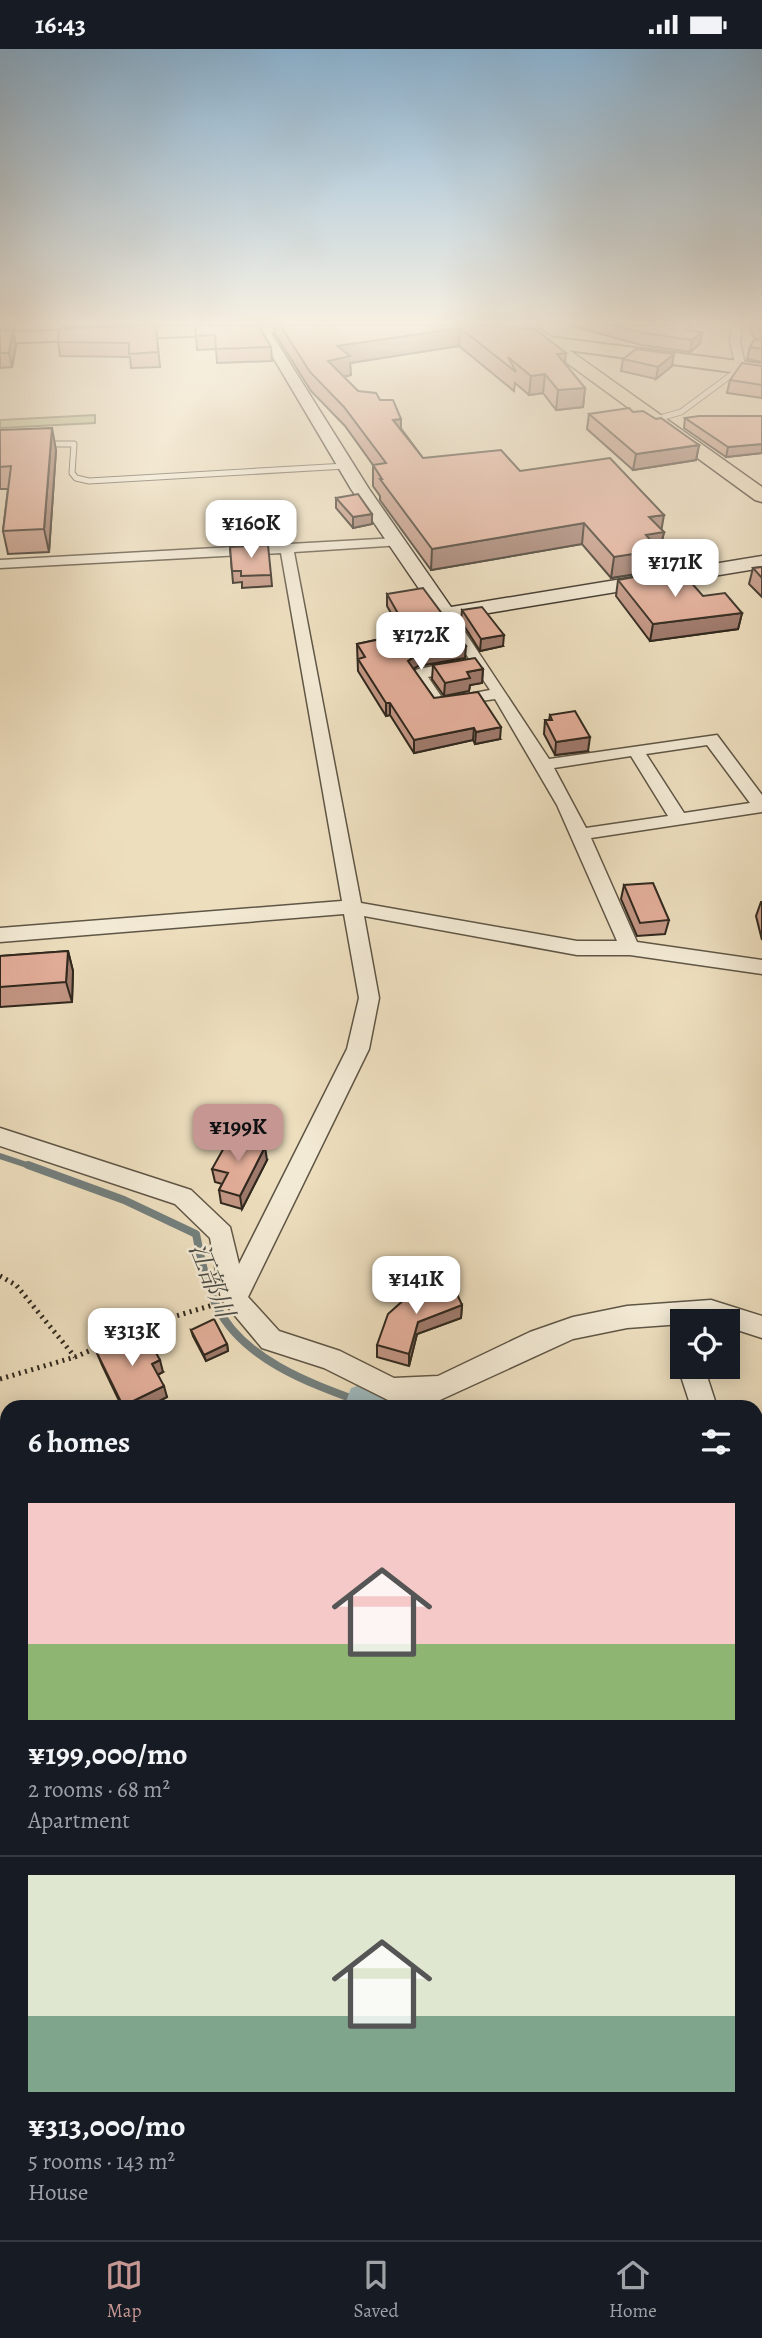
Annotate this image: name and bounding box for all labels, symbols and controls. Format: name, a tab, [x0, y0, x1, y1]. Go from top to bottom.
text: 16:43	[35, 7, 86, 42]
pin: ¥160K	[202, 501, 300, 560]
text: ¥160K	[222, 507, 280, 538]
pin: ¥171K	[626, 539, 724, 599]
text: ¥171K	[648, 546, 702, 577]
pin: ¥172K	[372, 613, 470, 672]
text: ¥172K	[392, 619, 450, 650]
pin: ¥199K	[189, 1105, 287, 1164]
text: ¥199K	[209, 1111, 267, 1142]
water label: 江部川	[181, 1237, 243, 1326]
pin: ¥141K	[367, 1257, 465, 1316]
text: ¥141K	[388, 1263, 444, 1294]
pin: ¥313K	[83, 1309, 181, 1368]
map controls	[670, 1309, 740, 1379]
button: locate	[670, 1309, 740, 1379]
text: ¥313K	[104, 1315, 160, 1346]
text: 6 homes	[28, 1422, 130, 1462]
icon: filters	[697, 1423, 735, 1461]
icon: home	[319, 1549, 445, 1675]
text: ¥199,000/mo	[28, 1734, 188, 1774]
text: 2 rooms · 68 m²	[28, 1774, 170, 1805]
text: Apartment	[28, 1805, 130, 1836]
icon: home	[319, 1921, 445, 2047]
text: ¥313,000/mo	[28, 2106, 186, 2146]
text: 5 rooms · 143 m²	[28, 2146, 175, 2177]
text: House	[28, 2177, 88, 2208]
tab: Map	[105, 2256, 143, 2324]
tab: Saved	[354, 2256, 399, 2324]
tab: Home	[609, 2256, 657, 2324]

